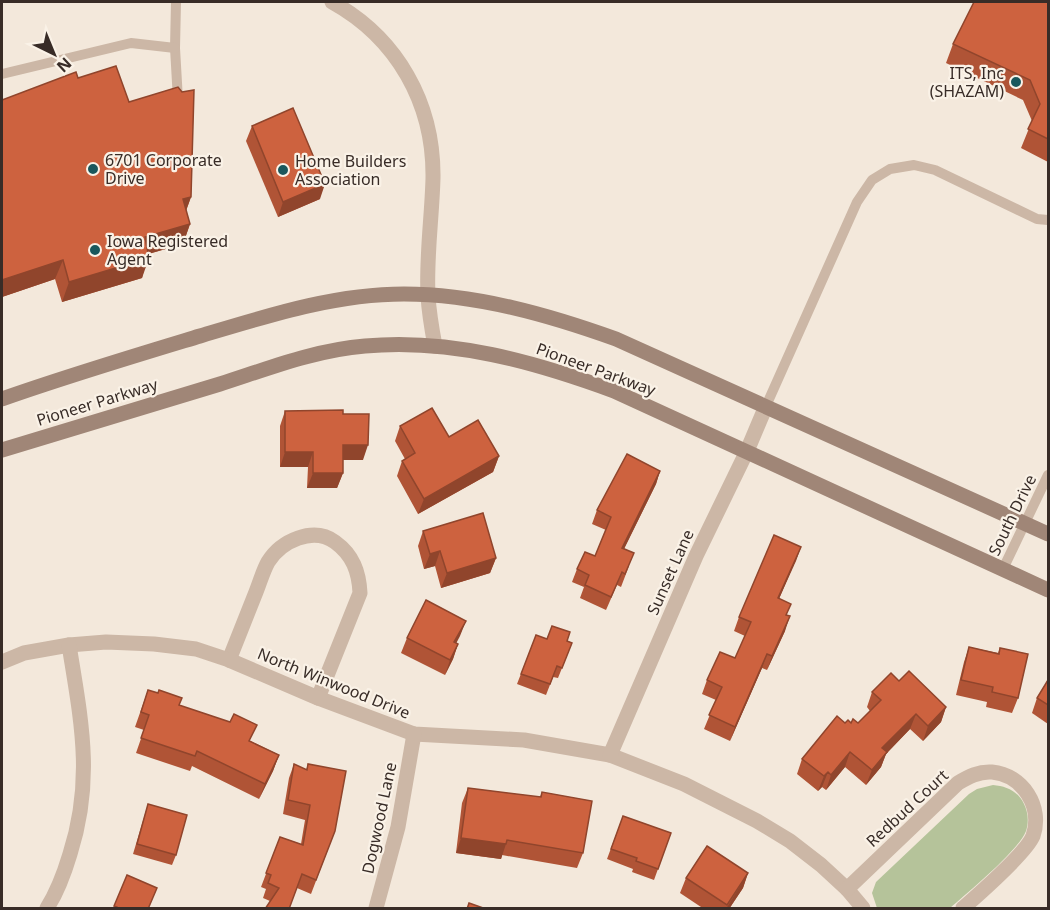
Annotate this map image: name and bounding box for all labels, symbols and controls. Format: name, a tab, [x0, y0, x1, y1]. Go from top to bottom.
north arrow	[24, 24, 84, 84]
text: N	[52, 52, 76, 77]
place label: ITS, Inc (SHAZAM)	[930, 62, 1004, 102]
marker: ITS, Inc (SHAZAM)	[1009, 75, 1023, 89]
place label: 6701 Corporate Drive	[105, 149, 222, 189]
place label: Home Builders Association	[295, 150, 406, 190]
marker: 6701 Corporate Drive	[86, 162, 100, 176]
marker: Home Builders Association	[276, 163, 290, 177]
place label: Iowa Registered Agent	[107, 230, 228, 270]
marker: Iowa Registered Agent	[88, 243, 102, 257]
street label: Pioneer Parkway	[533, 337, 660, 401]
street label: Pioneer Parkway	[34, 373, 161, 431]
street label: South Drive	[983, 471, 1041, 559]
street label: Sunset Lane	[641, 526, 699, 618]
street label: North Winwood Drive	[254, 642, 414, 724]
street label: Dogwood Lane	[356, 760, 402, 876]
street label: Redbud Court	[861, 764, 953, 852]

